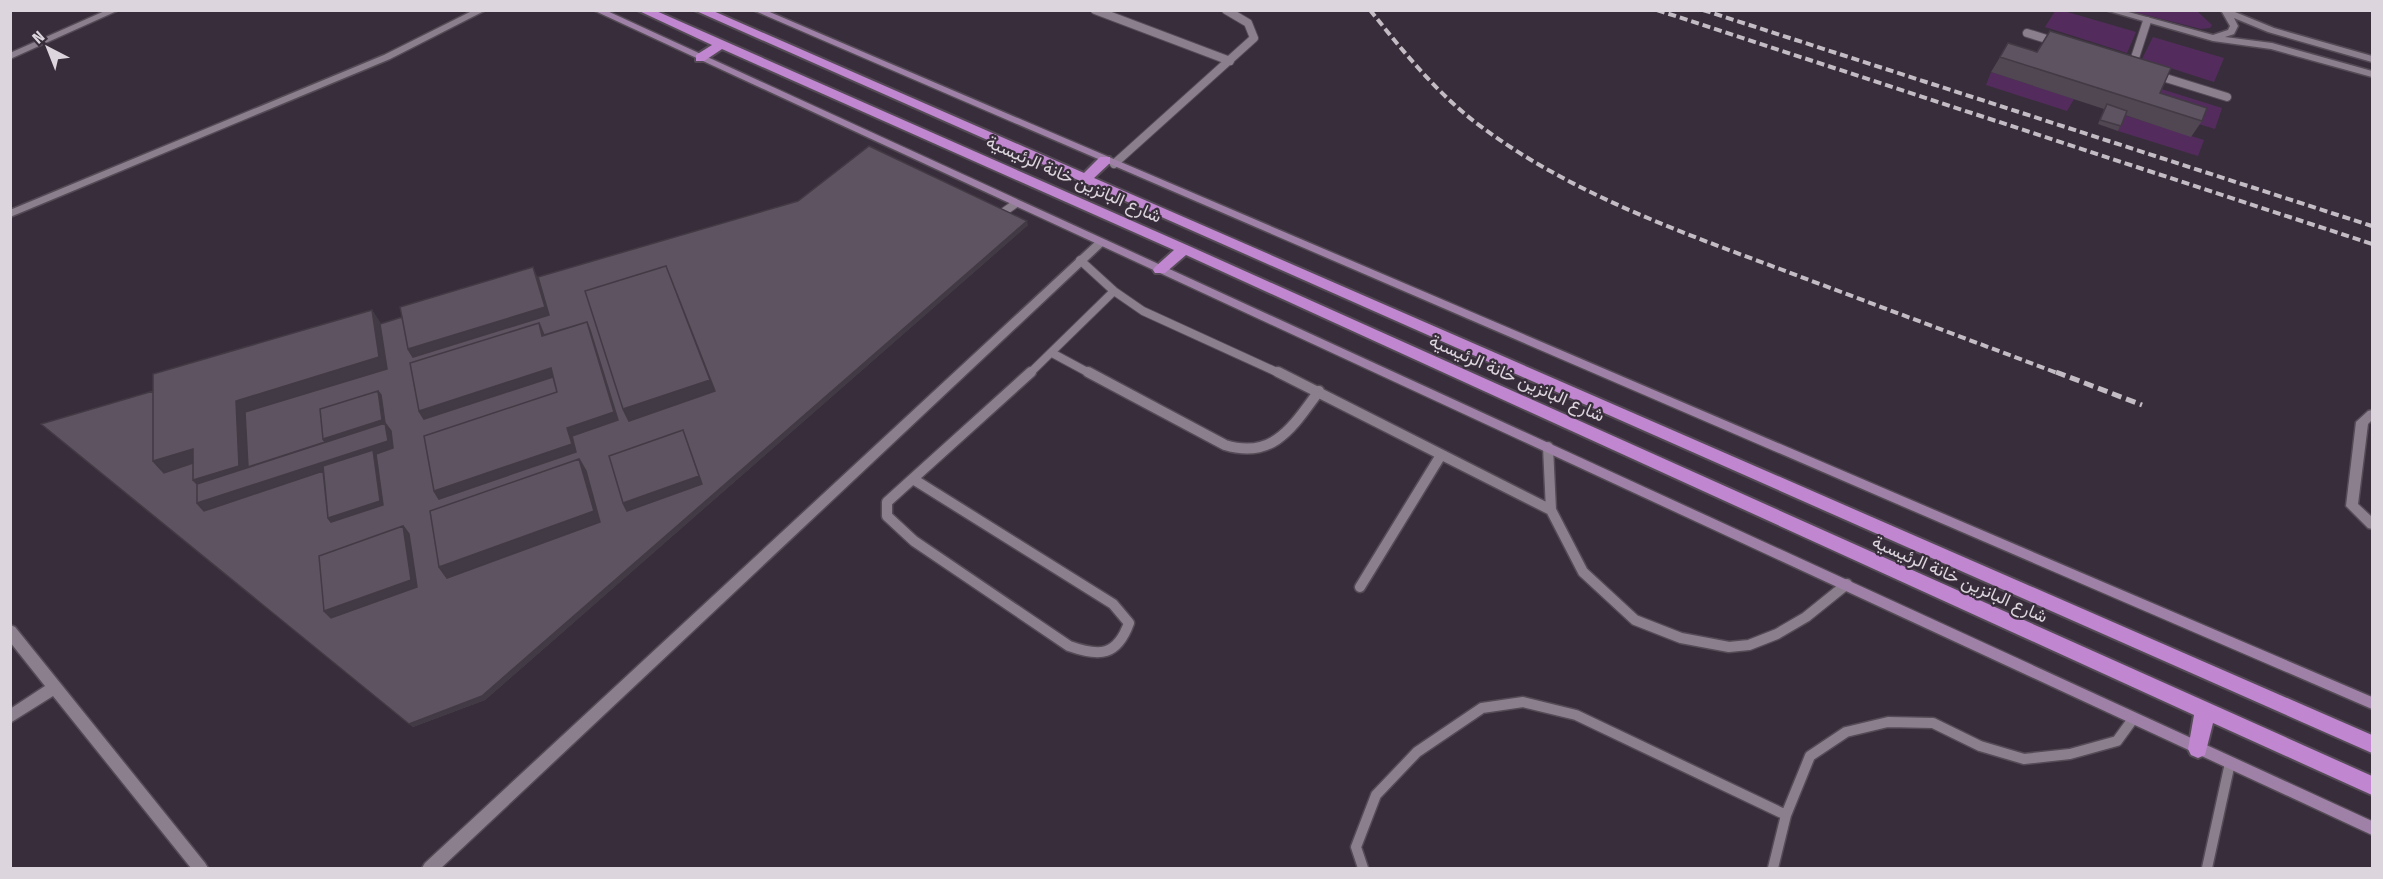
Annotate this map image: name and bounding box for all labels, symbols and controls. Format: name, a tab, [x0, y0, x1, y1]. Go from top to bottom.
north arrow	[18, 18, 78, 78]
text: N	[28, 27, 48, 47]
street label: شارع البانزين خانة الرئيسية	[982, 130, 1165, 229]
street label: شارع البانزين خانة الرئيسية	[1425, 329, 1608, 428]
street label: شارع البانزين خانة الرئيسية	[1868, 530, 2051, 629]

